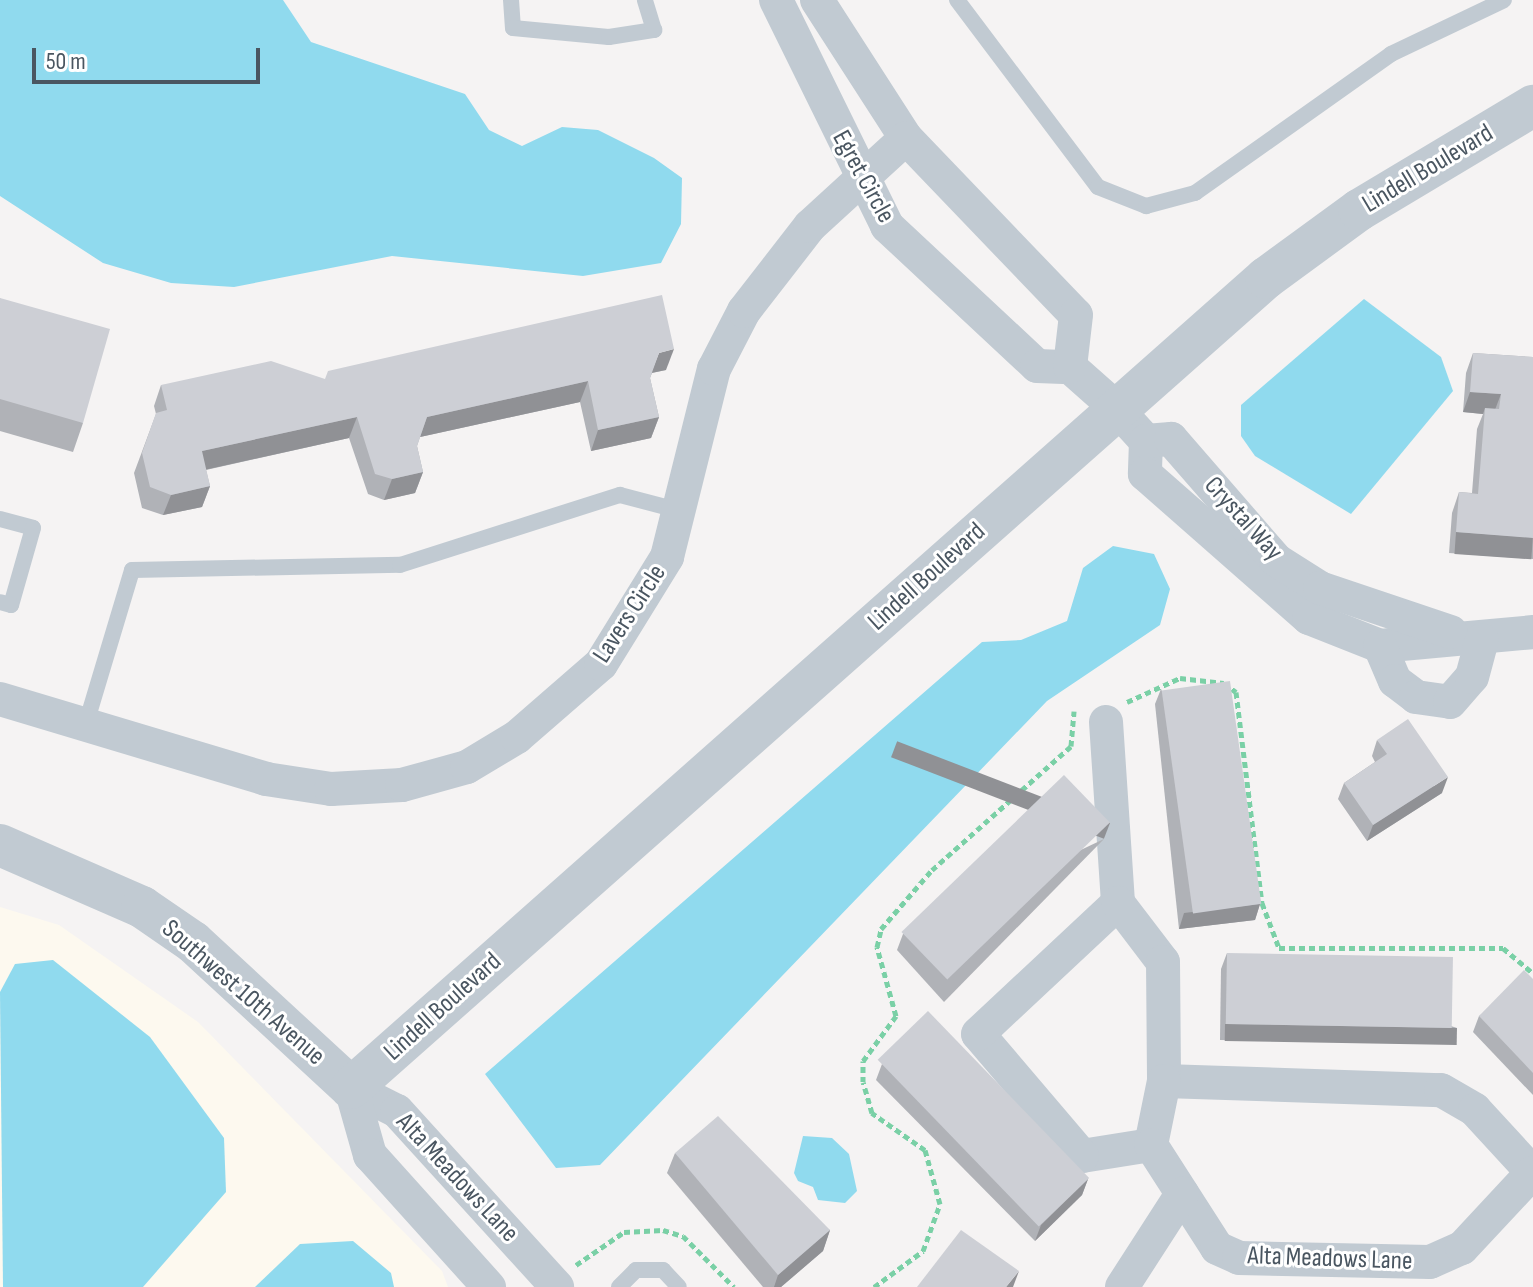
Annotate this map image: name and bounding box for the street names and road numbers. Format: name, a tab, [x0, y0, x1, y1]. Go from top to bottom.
street label: Lindell Boulevard	[1357, 118, 1499, 220]
street label: Egret Circle	[825, 125, 901, 229]
street label: Crystal Way	[1197, 471, 1289, 567]
street label: Lindell Boulevard	[862, 516, 992, 638]
street label: Lavers Circle	[587, 559, 673, 669]
street label: Southwest 10th Avenue	[155, 914, 331, 1072]
street label: Lindell Boulevard	[378, 946, 508, 1068]
street label: Alta Meadows Lane	[389, 1107, 525, 1249]
street label: Alta Meadows Lane	[1247, 1241, 1413, 1277]

